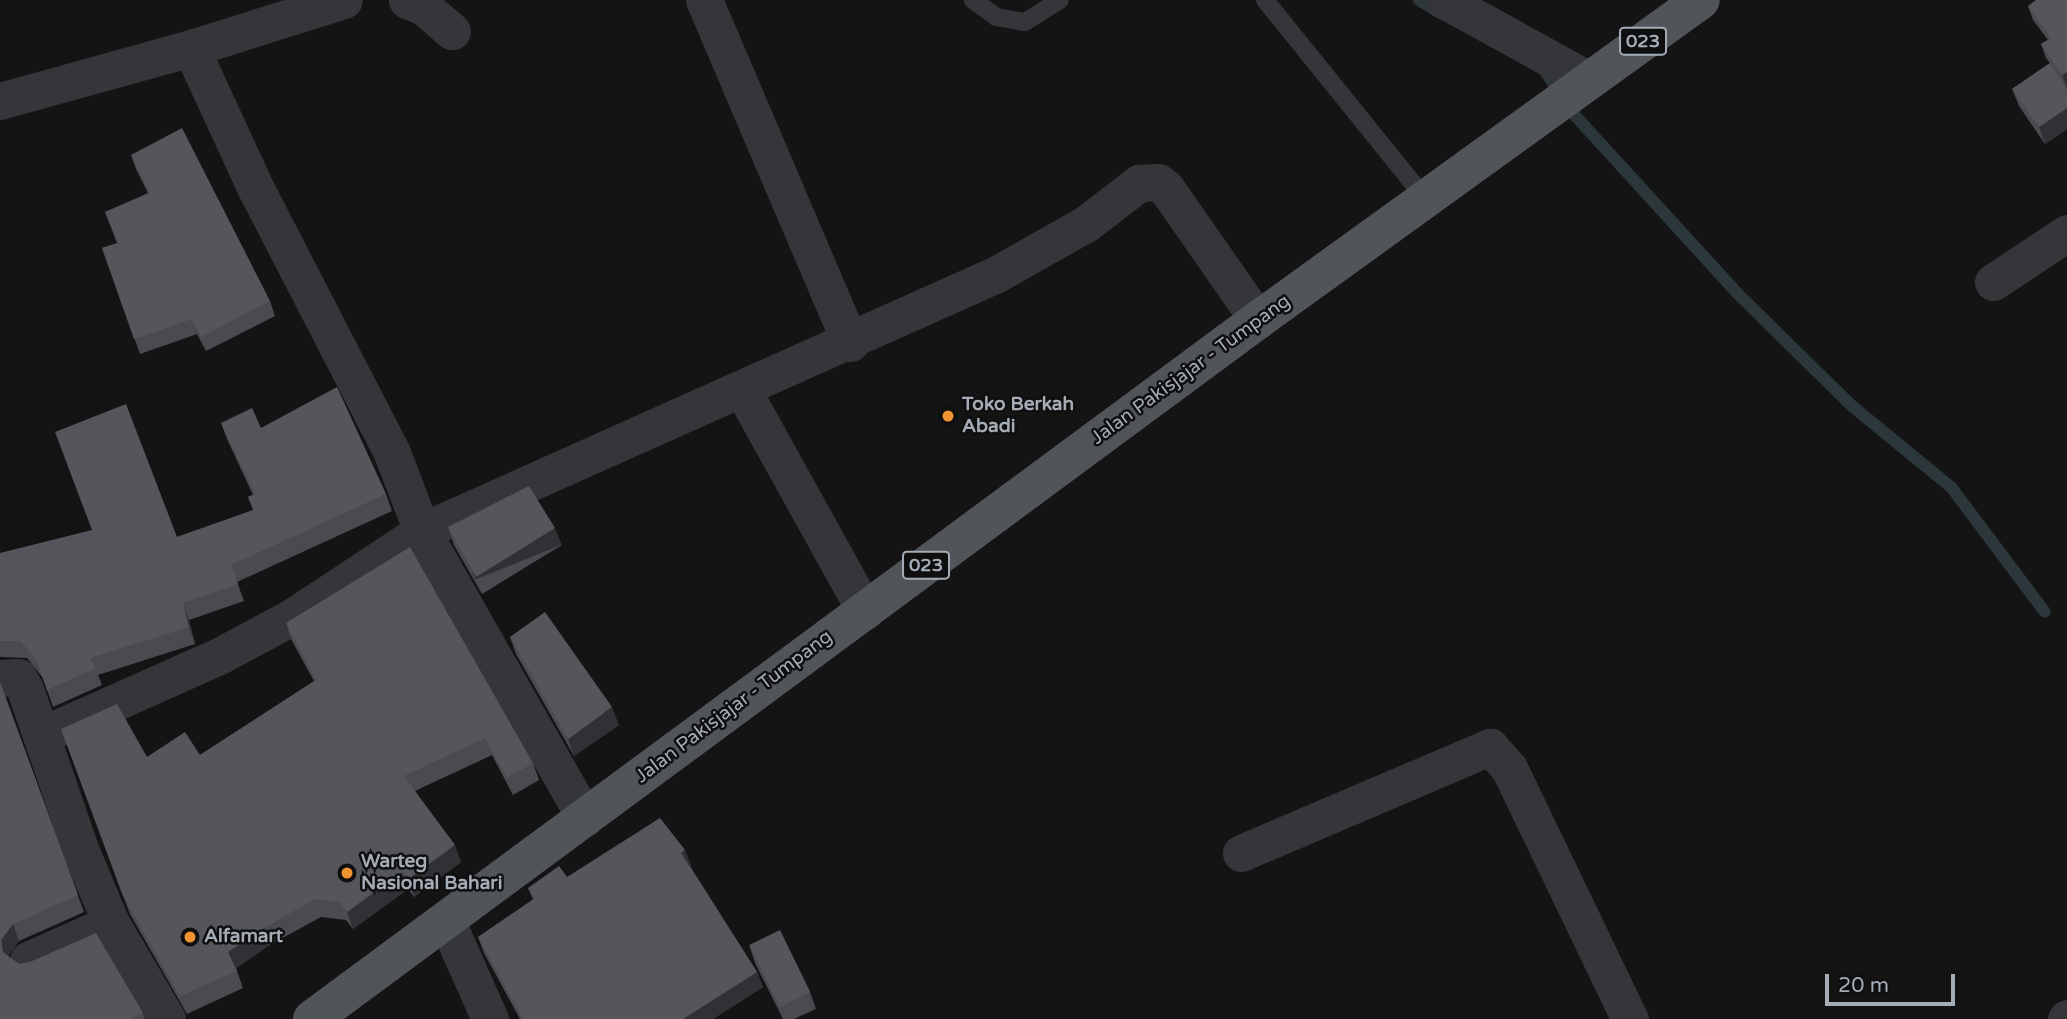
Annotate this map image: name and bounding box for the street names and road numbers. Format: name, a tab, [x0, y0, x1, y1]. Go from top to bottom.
road number: 023	[1618, 26, 1668, 56]
street label: Jalan Pakisjajar - Tumpang	[1087, 290, 1295, 450]
road number: 023	[902, 550, 950, 580]
street label: Jalan Pakisjajar - Tumpang	[631, 626, 837, 788]

